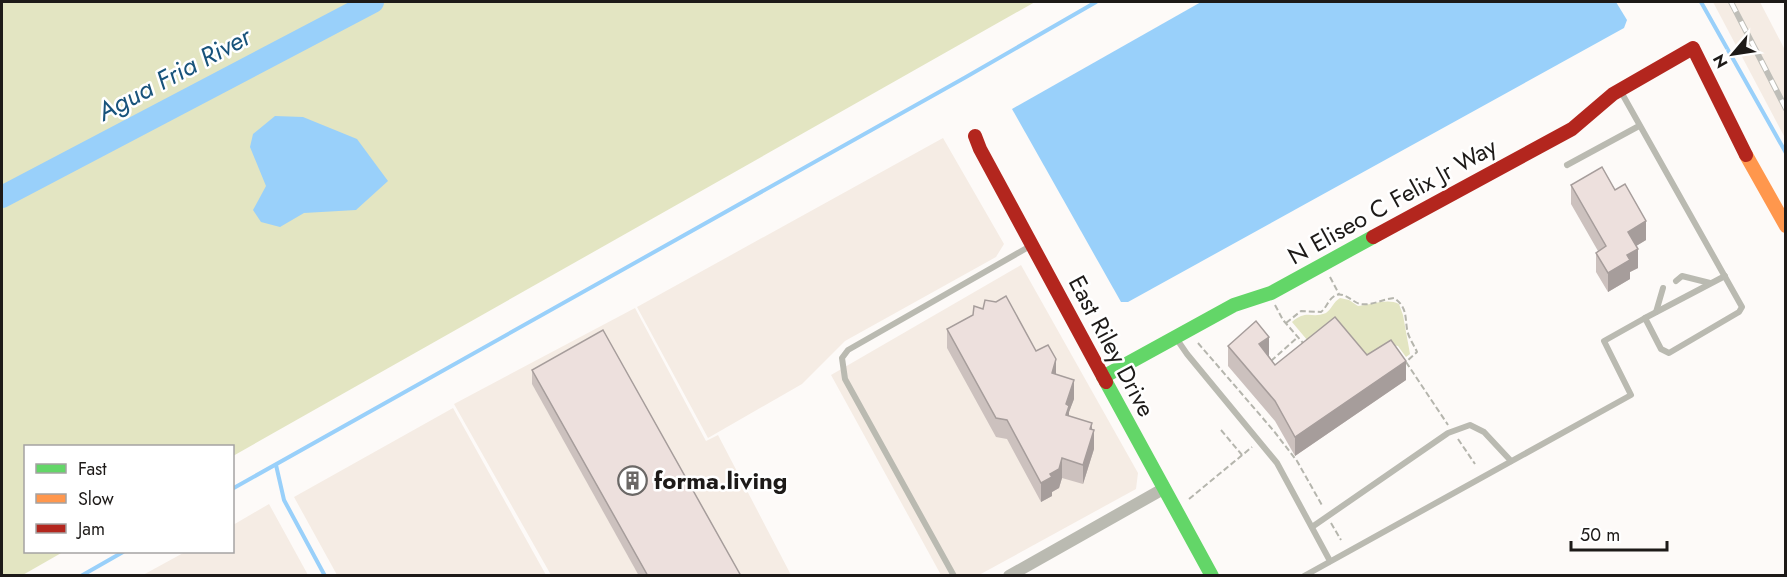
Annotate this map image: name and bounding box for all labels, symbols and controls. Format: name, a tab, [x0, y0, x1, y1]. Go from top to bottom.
water label: Agua Fria River	[90, 17, 259, 131]
north arrow	[1703, 24, 1763, 84]
text: N	[1707, 50, 1733, 72]
street label: N Eliseo C Felix Jr Way	[1281, 129, 1503, 273]
street label: East Riley Drive	[1060, 269, 1164, 423]
legend	[24, 445, 234, 553]
text: Fast	[78, 456, 107, 482]
place label: forma.living	[654, 463, 787, 498]
building icon: forma.living	[617, 464, 649, 496]
text: Slow	[78, 486, 115, 512]
scale bar	[1571, 514, 1667, 552]
text: Jam	[76, 516, 105, 542]
text: 50 m	[1580, 522, 1620, 548]

